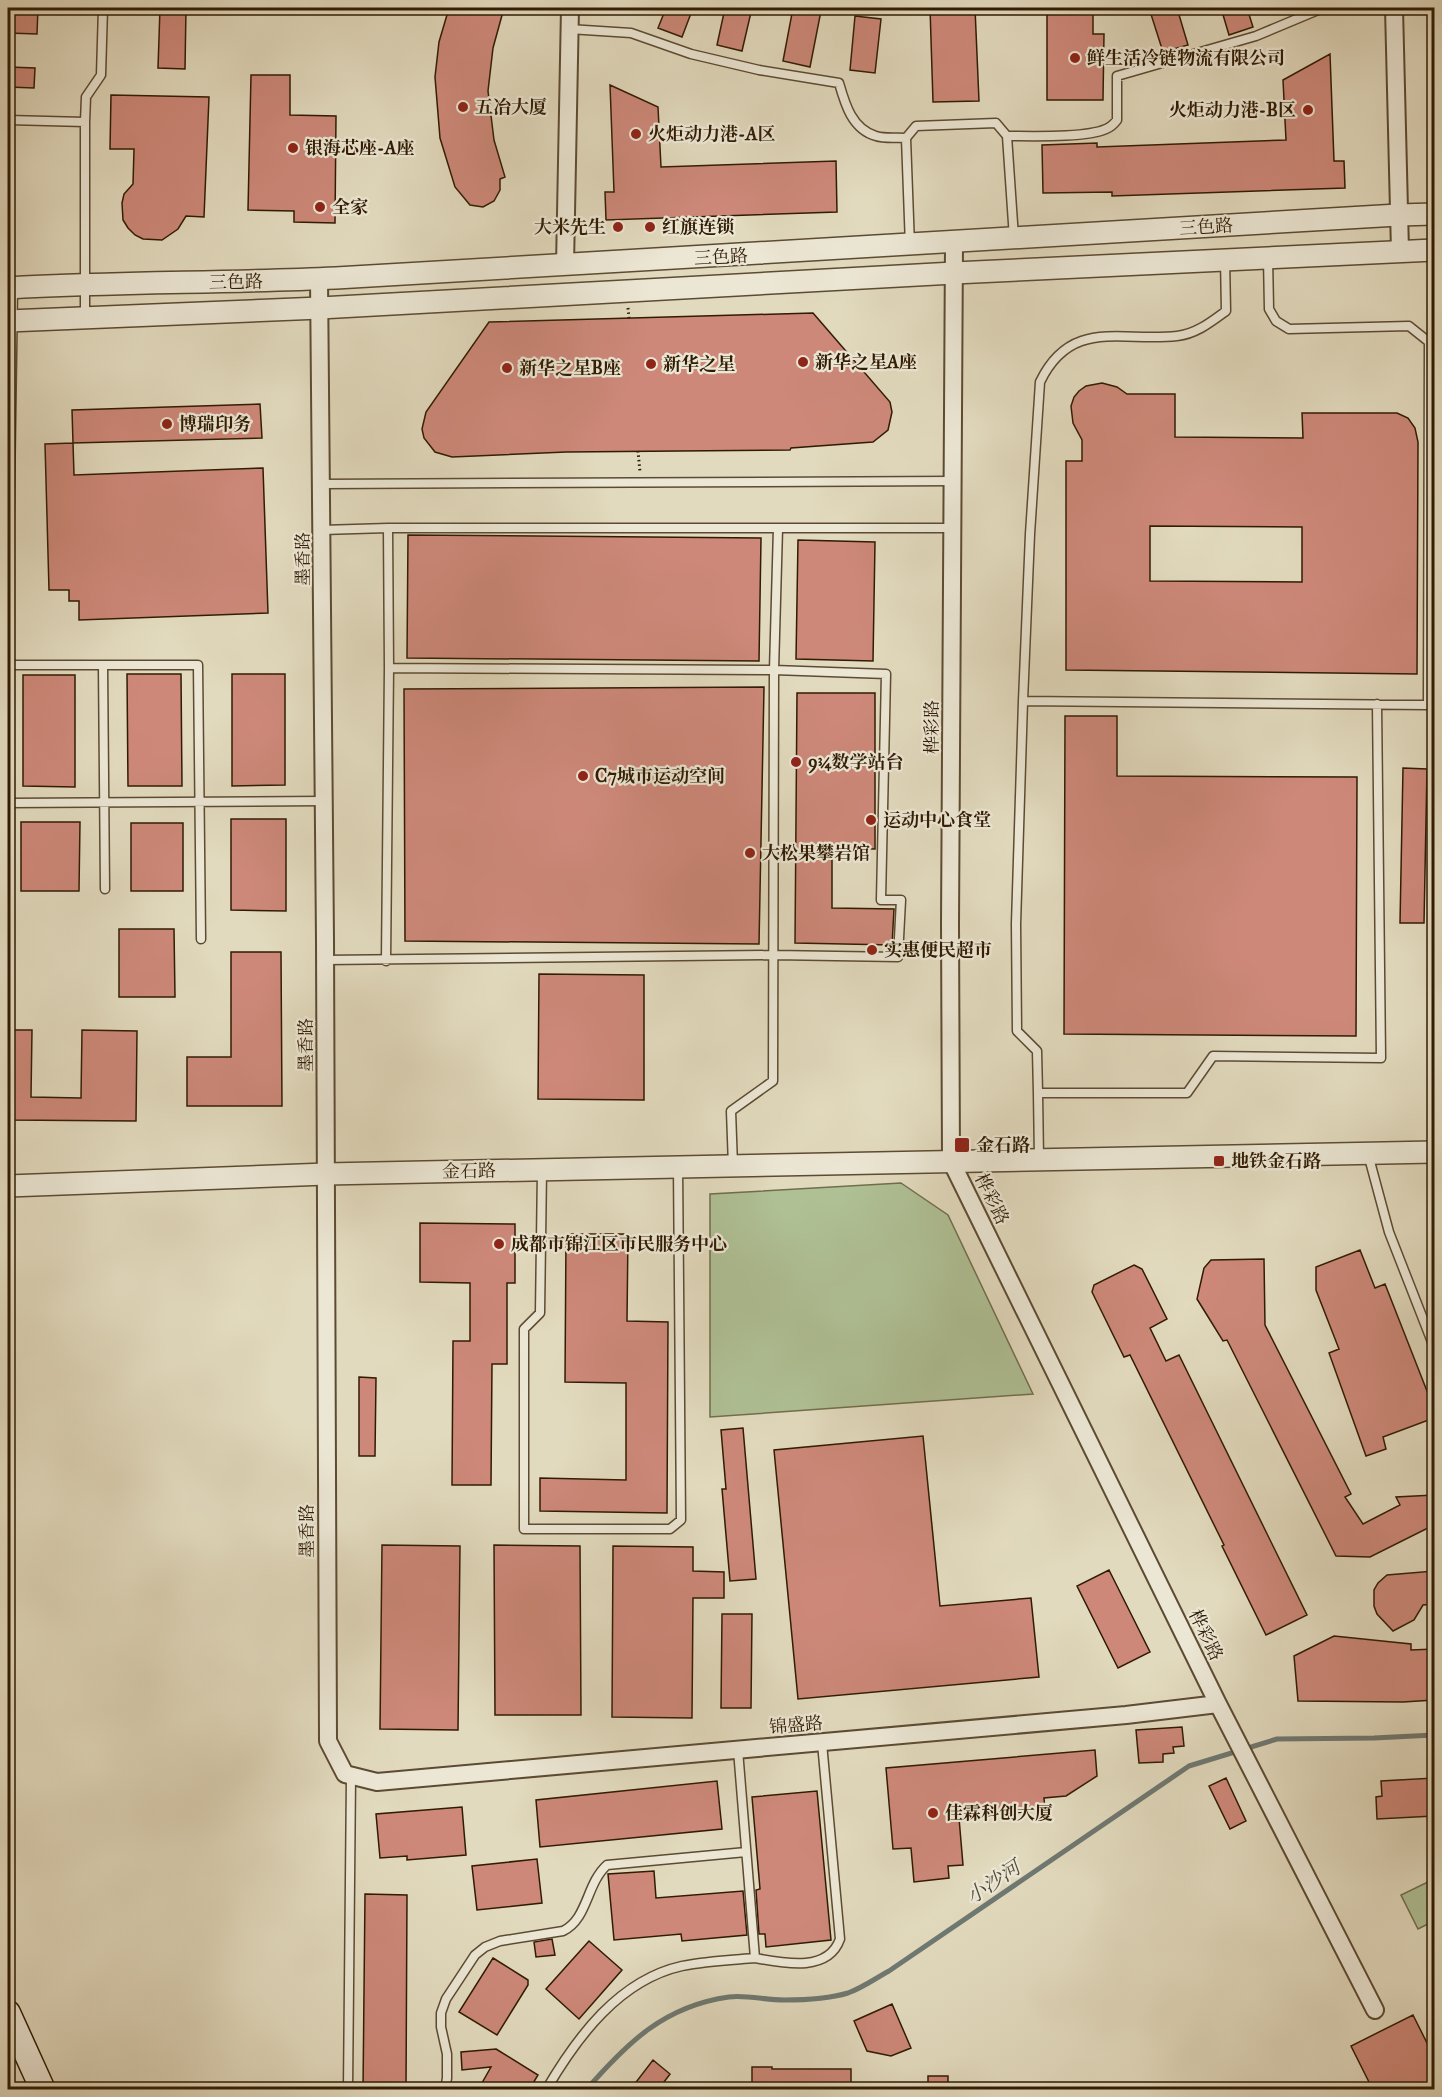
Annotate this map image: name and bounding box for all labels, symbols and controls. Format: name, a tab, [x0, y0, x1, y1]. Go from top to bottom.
place label: 鲜生活冷链物流有限公司	[1087, 47, 1285, 69]
marker: 鲜生活冷链物流有限公司	[1068, 51, 1082, 65]
place label: 五冶大厦	[475, 96, 547, 118]
place label: 火炬动力港-B区	[1169, 99, 1296, 121]
marker: 五冶大厦	[456, 100, 470, 114]
marker: 火炬动力港-B区	[1301, 103, 1315, 117]
place label: 火炬动力港-A区	[648, 123, 776, 145]
marker: 火炬动力港-A区	[629, 127, 643, 141]
place label: 银海芯座-A座	[305, 137, 415, 159]
marker: 银海芯座-A座	[286, 141, 300, 155]
place label: 全家	[332, 196, 368, 218]
marker: 全家	[313, 200, 327, 214]
street label: 三色路	[1178, 214, 1234, 240]
place label: 大米先生	[534, 216, 606, 238]
place label: 红旗连锁	[662, 216, 734, 238]
marker: 大米先生	[611, 220, 625, 234]
marker: 红旗连锁	[643, 220, 657, 234]
street label: 三色路	[693, 245, 749, 269]
street label: 三色路	[209, 271, 263, 293]
place label: 新华之星A座	[815, 351, 917, 373]
place label: 新华之星	[663, 353, 735, 375]
marker: 新华之星A座	[796, 355, 810, 369]
place label: 新华之星B座	[519, 357, 621, 379]
marker: 新华之星	[644, 357, 658, 371]
marker: 新华之星B座	[500, 361, 514, 375]
place label: 博瑞印务	[179, 413, 251, 435]
marker: 博瑞印务	[160, 417, 174, 431]
street label: 墨香路	[292, 532, 314, 586]
street label: 桦彩路	[921, 700, 943, 754]
place label: 9¾数学站台	[808, 751, 904, 774]
marker: 9¾数学站台	[789, 755, 803, 769]
place label: C7城市运动空间	[595, 765, 725, 787]
marker: C7城市运动空间	[576, 769, 590, 783]
place label: 运动中心食堂	[883, 809, 991, 831]
marker: 运动中心食堂	[864, 813, 878, 827]
place label: 大松果攀岩馆	[762, 842, 870, 864]
marker: 大松果攀岩馆	[743, 846, 757, 860]
place label: 实惠便民超市	[884, 939, 992, 961]
marker: 实惠便民超市	[865, 943, 879, 957]
street label: 墨香路	[295, 1018, 317, 1072]
place label: 金石路	[976, 1134, 1030, 1156]
marker: 金石路	[953, 1136, 971, 1154]
place label: 地铁金石路	[1231, 1150, 1321, 1172]
marker: 地铁金石路	[1212, 1154, 1226, 1168]
street label: 金石路	[442, 1160, 496, 1182]
street label: 桦彩路	[970, 1170, 1014, 1228]
place label: 成都市锦江区市民服务中心	[511, 1233, 727, 1255]
marker: 成都市锦江区市民服务中心	[492, 1237, 506, 1251]
street label: 墨香路	[296, 1504, 318, 1558]
street label: 桦彩路	[1184, 1606, 1228, 1664]
street label: 锦盛路	[768, 1712, 824, 1738]
place label: 佳霖科创大厦	[945, 1802, 1053, 1824]
marker: 佳霖科创大厦	[926, 1806, 940, 1820]
water label: 小沙河	[961, 1854, 1027, 1909]

